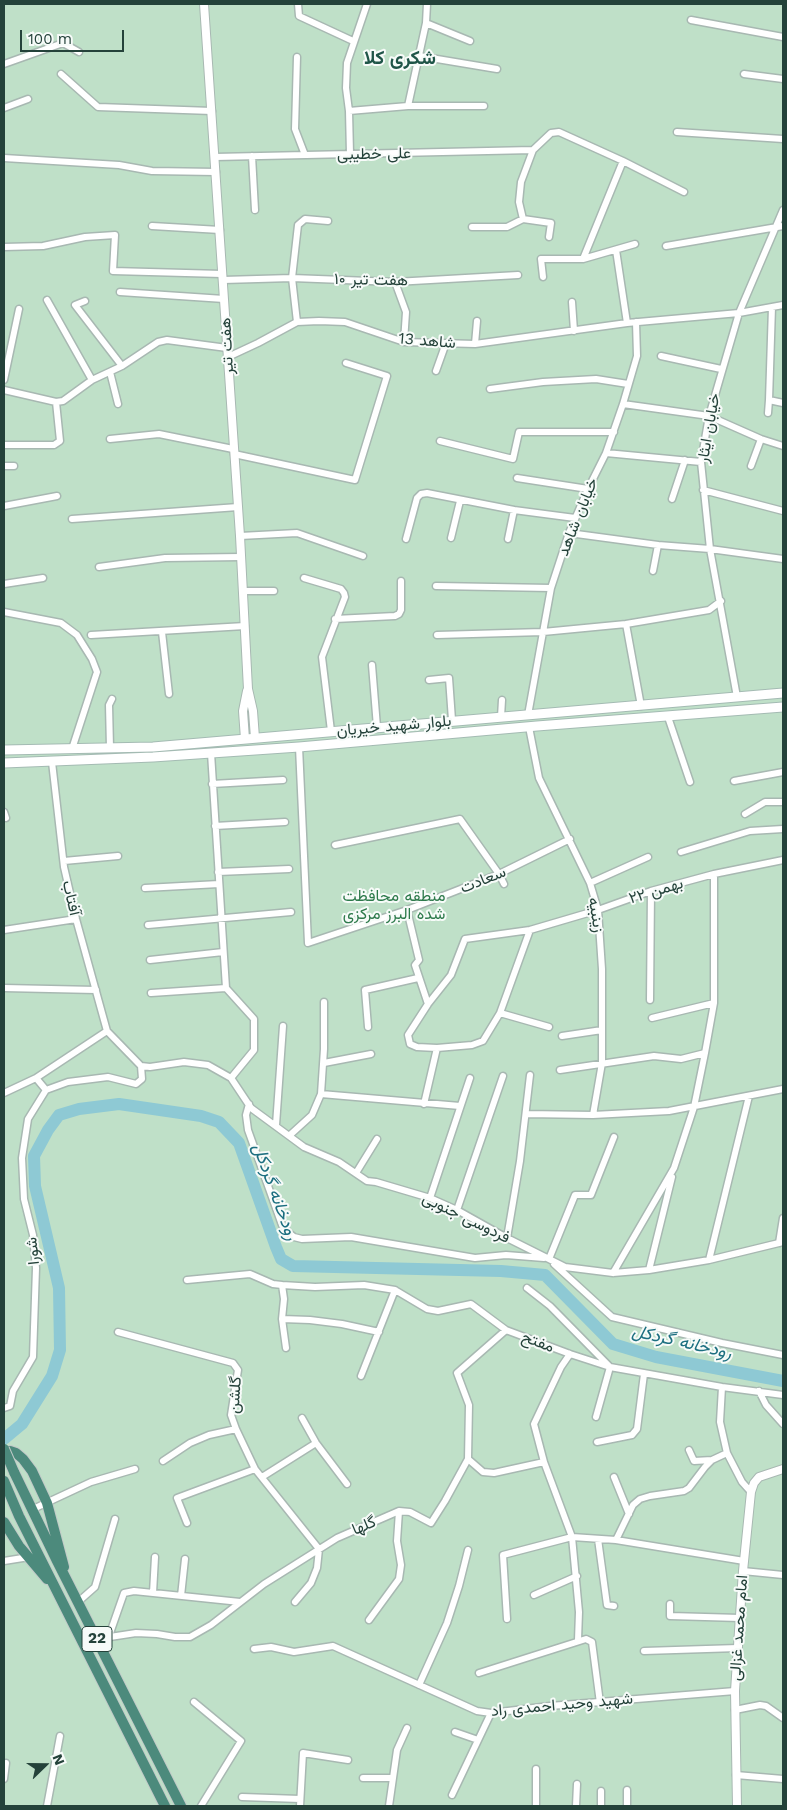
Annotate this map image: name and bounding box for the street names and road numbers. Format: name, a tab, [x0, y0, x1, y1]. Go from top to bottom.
street label: علی خطیبی	[337, 144, 411, 164]
street label: هفت تیر ۱۰	[334, 270, 408, 290]
street label: هفت تیر	[216, 317, 238, 375]
street label: شاهد 13	[398, 329, 456, 353]
street label: خیابان ایثار	[693, 392, 725, 464]
street label: خیابان شاهد	[554, 475, 602, 559]
street label: بلوار شهید خیریان	[336, 711, 452, 741]
street label: سعادت	[457, 862, 509, 898]
street label: ۲۲ بهمن	[627, 874, 685, 908]
street label: آفتاب	[58, 879, 84, 917]
street label: زینبیه	[584, 896, 608, 934]
street label: فردوسی جنوبی	[419, 1188, 513, 1248]
street label: شورا	[22, 1236, 44, 1266]
street label: مفتح	[519, 1327, 557, 1357]
street label: گلشن	[224, 1376, 246, 1414]
street label: گلها	[349, 1512, 379, 1540]
street label: امام محمد غزالی	[726, 1574, 752, 1682]
road number: 22	[82, 1626, 112, 1652]
street label: شهید وحید احمدی راد	[490, 1689, 634, 1721]

